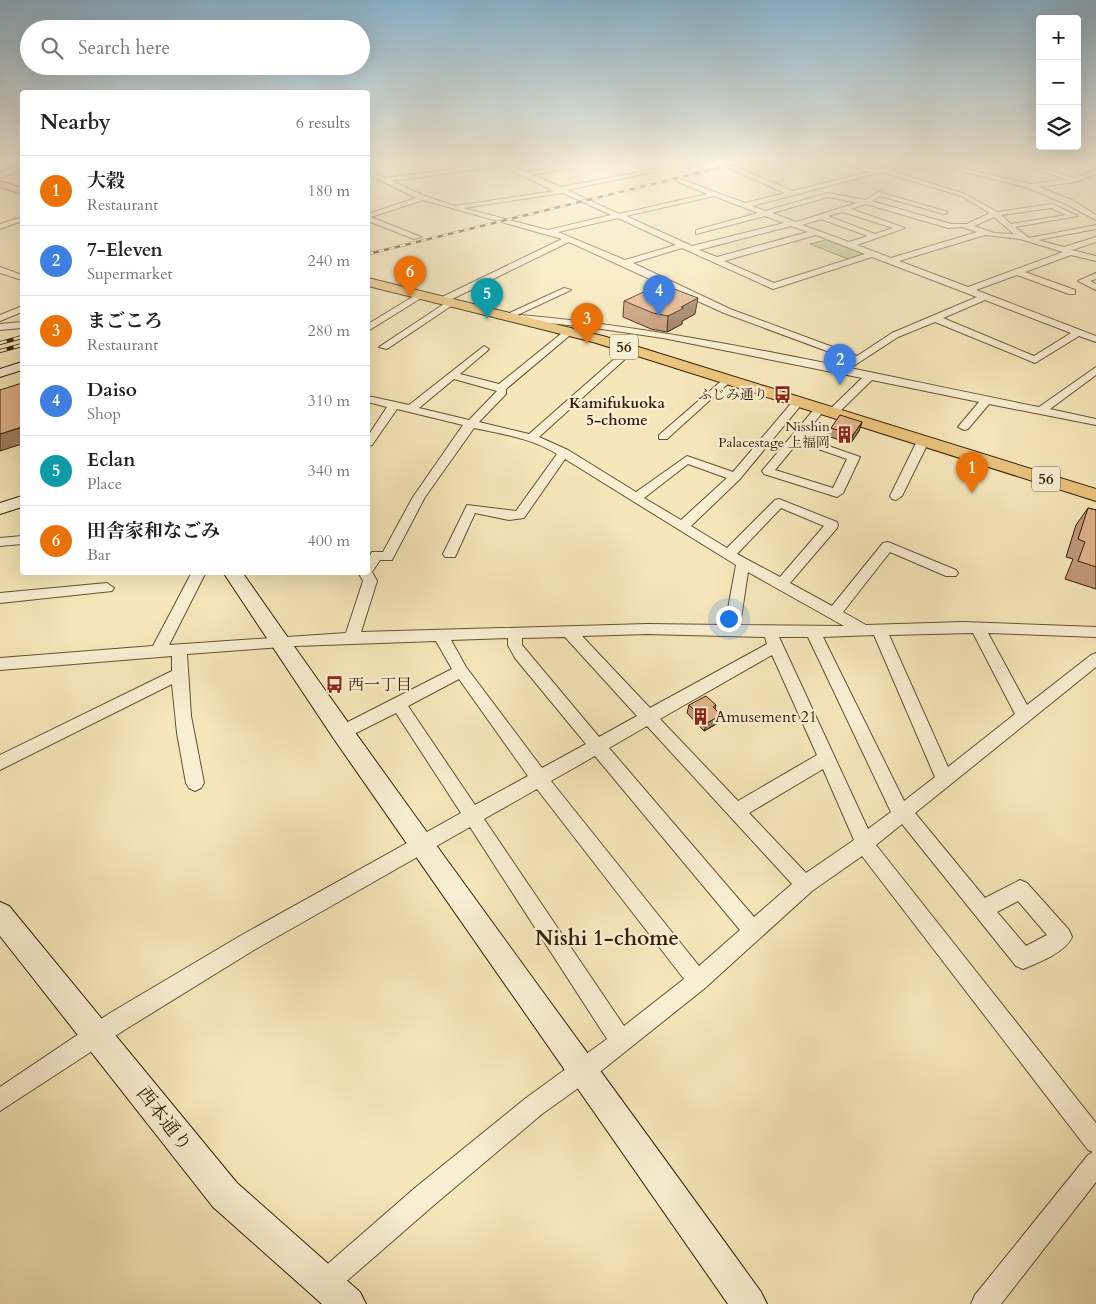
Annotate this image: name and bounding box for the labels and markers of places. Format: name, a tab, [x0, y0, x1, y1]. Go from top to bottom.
pin: 6	[394, 256, 426, 297]
pin: 4	[643, 275, 675, 316]
pin: 5	[471, 278, 503, 319]
pin: 3	[571, 303, 603, 344]
pin: 2	[824, 344, 856, 385]
bus stop icon: ふじみ通り	[772, 384, 792, 404]
place label: ふじみ通り	[698, 385, 768, 404]
place label: Nisshin Palacestage 上福岡	[718, 417, 830, 452]
building icon: Nisshin Palacestage 上福岡	[834, 424, 854, 444]
pin: 1	[956, 452, 988, 493]
place label: 西一丁目	[348, 674, 412, 696]
bus stop icon: 西一丁目	[324, 675, 344, 695]
place label: Amusement 21	[715, 706, 817, 728]
building icon: Amusement 21	[691, 707, 711, 727]

